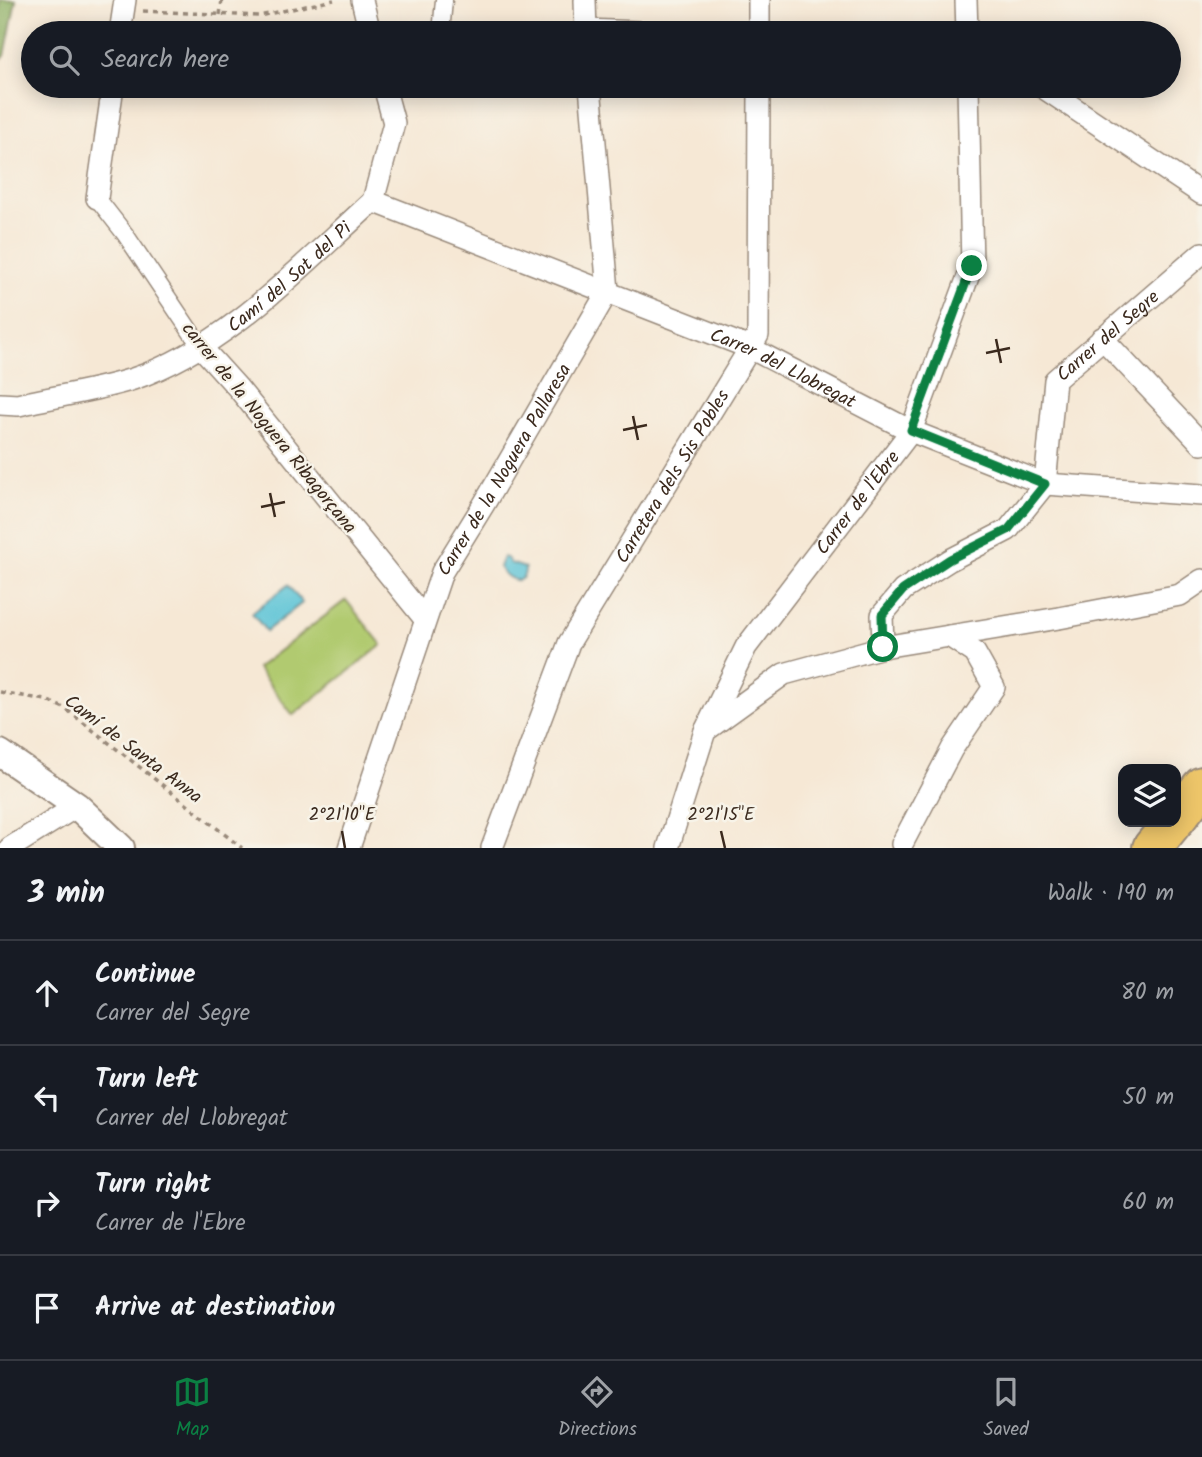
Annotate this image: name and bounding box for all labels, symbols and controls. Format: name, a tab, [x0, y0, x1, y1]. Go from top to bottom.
search box	[21, 21, 1181, 98]
text: Search here	[101, 39, 229, 81]
icon: search	[45, 41, 83, 79]
street label: Camí del Sot del Pi	[221, 214, 360, 341]
route end	[956, 250, 987, 281]
street label: Carrer del Segre	[1050, 283, 1167, 390]
street label: carrer de la Noguera Ribagorçana	[173, 316, 364, 541]
street label: Carrer del Llobregat	[705, 321, 862, 418]
street label: Carrer de la Noguera Pallaresa	[430, 358, 580, 582]
street label: Carretera dels Sis Pobles	[608, 384, 738, 570]
street label: Carrer de l'Ebre	[809, 444, 908, 562]
route start	[867, 631, 898, 662]
street label: Camí de Santa Anna	[57, 687, 208, 812]
map controls	[1118, 764, 1181, 827]
button: layers	[1118, 764, 1181, 827]
text: 2°21'10"E	[309, 801, 376, 830]
text: 2°21'15"E	[687, 801, 755, 830]
text: 3 min	[28, 870, 105, 918]
text: Walk · 190 m	[1047, 876, 1174, 912]
text: Continue	[95, 954, 196, 996]
icon: ahead	[28, 974, 66, 1012]
text: 80 m	[1121, 975, 1174, 1011]
text: Carrer del Segre	[95, 996, 250, 1032]
text: Turn left	[95, 1059, 198, 1101]
icon: left	[28, 1079, 66, 1117]
text: 50 m	[1123, 1080, 1174, 1116]
text: Carrer del Llobregat	[95, 1101, 288, 1137]
text: Turn right	[95, 1164, 211, 1206]
icon: right	[28, 1184, 66, 1222]
text: 60 m	[1122, 1185, 1174, 1221]
text: Carrer de l'Ebre	[95, 1206, 246, 1242]
text: Arrive at destination	[95, 1287, 335, 1329]
icon: arrive	[28, 1289, 66, 1327]
tab: Map	[173, 1373, 211, 1445]
tab: Directions	[558, 1373, 637, 1445]
tab: Saved	[984, 1373, 1029, 1445]

